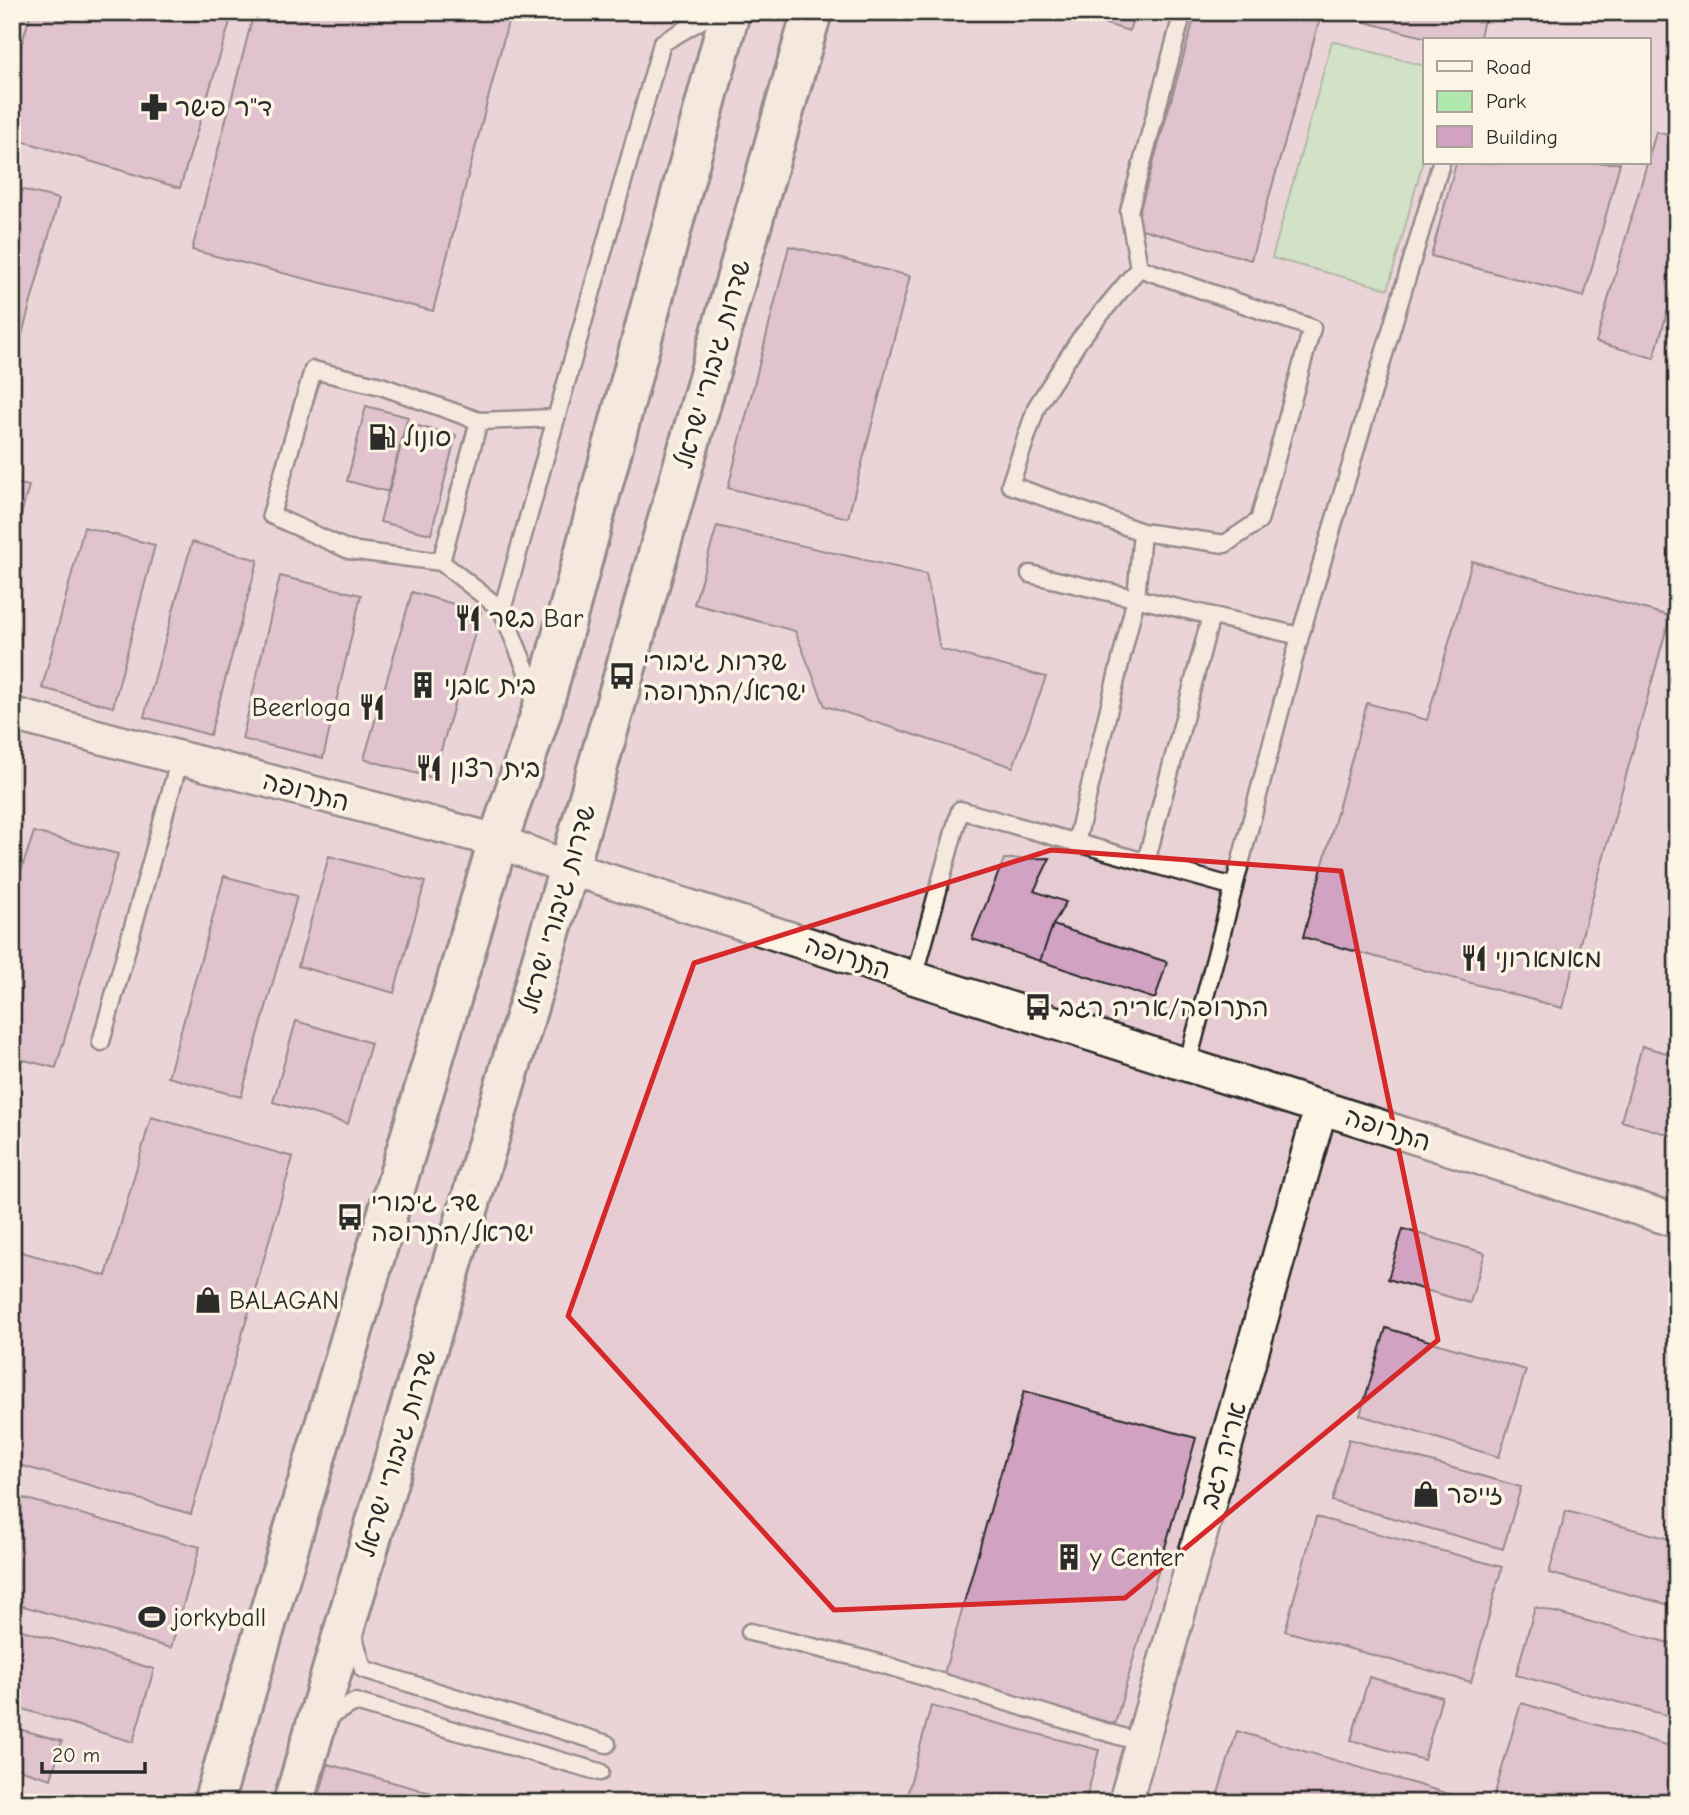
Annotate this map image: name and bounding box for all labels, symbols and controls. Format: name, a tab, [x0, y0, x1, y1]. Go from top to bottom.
legend	[1423, 38, 1650, 164]
text: Road	[1486, 55, 1531, 79]
text: Park	[1486, 89, 1526, 113]
pharmacy icon: ד"ר פישר	[139, 92, 169, 122]
place label: ד"ר פישר	[175, 93, 272, 123]
text: Building	[1486, 125, 1558, 149]
street label: שדרות גיבורי ישראל	[669, 256, 757, 472]
fuel station icon: סונול	[367, 422, 397, 452]
place label: סונול	[403, 423, 451, 453]
restaurant icon: בשר Bar	[453, 603, 483, 633]
place label: בשר Bar	[489, 604, 584, 634]
place label: שדרות גיבורי ישראל/התרופה	[643, 647, 807, 707]
bus stop icon: שדרות גיבורי ישראל/התרופה	[607, 661, 637, 691]
building icon: בית אבני	[408, 670, 438, 700]
place label: בית אבני	[444, 671, 536, 701]
restaurant icon: Beerloga	[357, 692, 387, 722]
place label: Beerloga	[252, 693, 351, 723]
restaurant icon: בית רצון	[414, 753, 444, 783]
place label: בית רצון	[450, 754, 540, 784]
street label: התרופה	[259, 766, 353, 818]
street label: שדרות גיבורי ישראל	[514, 801, 602, 1017]
street label: התרופה	[801, 930, 895, 986]
restaurant icon: מאמארוני	[1459, 943, 1489, 973]
place label: מאמארוני	[1495, 944, 1602, 974]
bus stop icon: התרופה/אריה רגב	[1023, 992, 1053, 1022]
place label: התרופה/אריה רגב	[1059, 993, 1269, 1023]
street label: התרופה	[1341, 1102, 1435, 1158]
place label: שד. גיבורי ישראל/התרופה	[371, 1188, 535, 1248]
bus stop icon: שד. גיבורי ישראל/התרופה	[335, 1202, 365, 1232]
shop icon: BALAGAN	[193, 1285, 223, 1315]
place label: BALAGAN	[229, 1286, 339, 1316]
street label: שדרות גיבורי ישראל	[351, 1346, 443, 1561]
street label: אריה רגב	[1194, 1399, 1253, 1512]
shop icon: זייפר	[1411, 1479, 1441, 1509]
place label: זייפר	[1447, 1480, 1503, 1510]
building icon: y Center	[1054, 1542, 1084, 1572]
place label: y Center	[1089, 1543, 1184, 1573]
sports icon: jorkyball	[137, 1602, 167, 1632]
place label: jorkyball	[170, 1603, 266, 1633]
scale bar	[42, 1731, 145, 1775]
text: 20 m	[52, 1743, 100, 1767]

